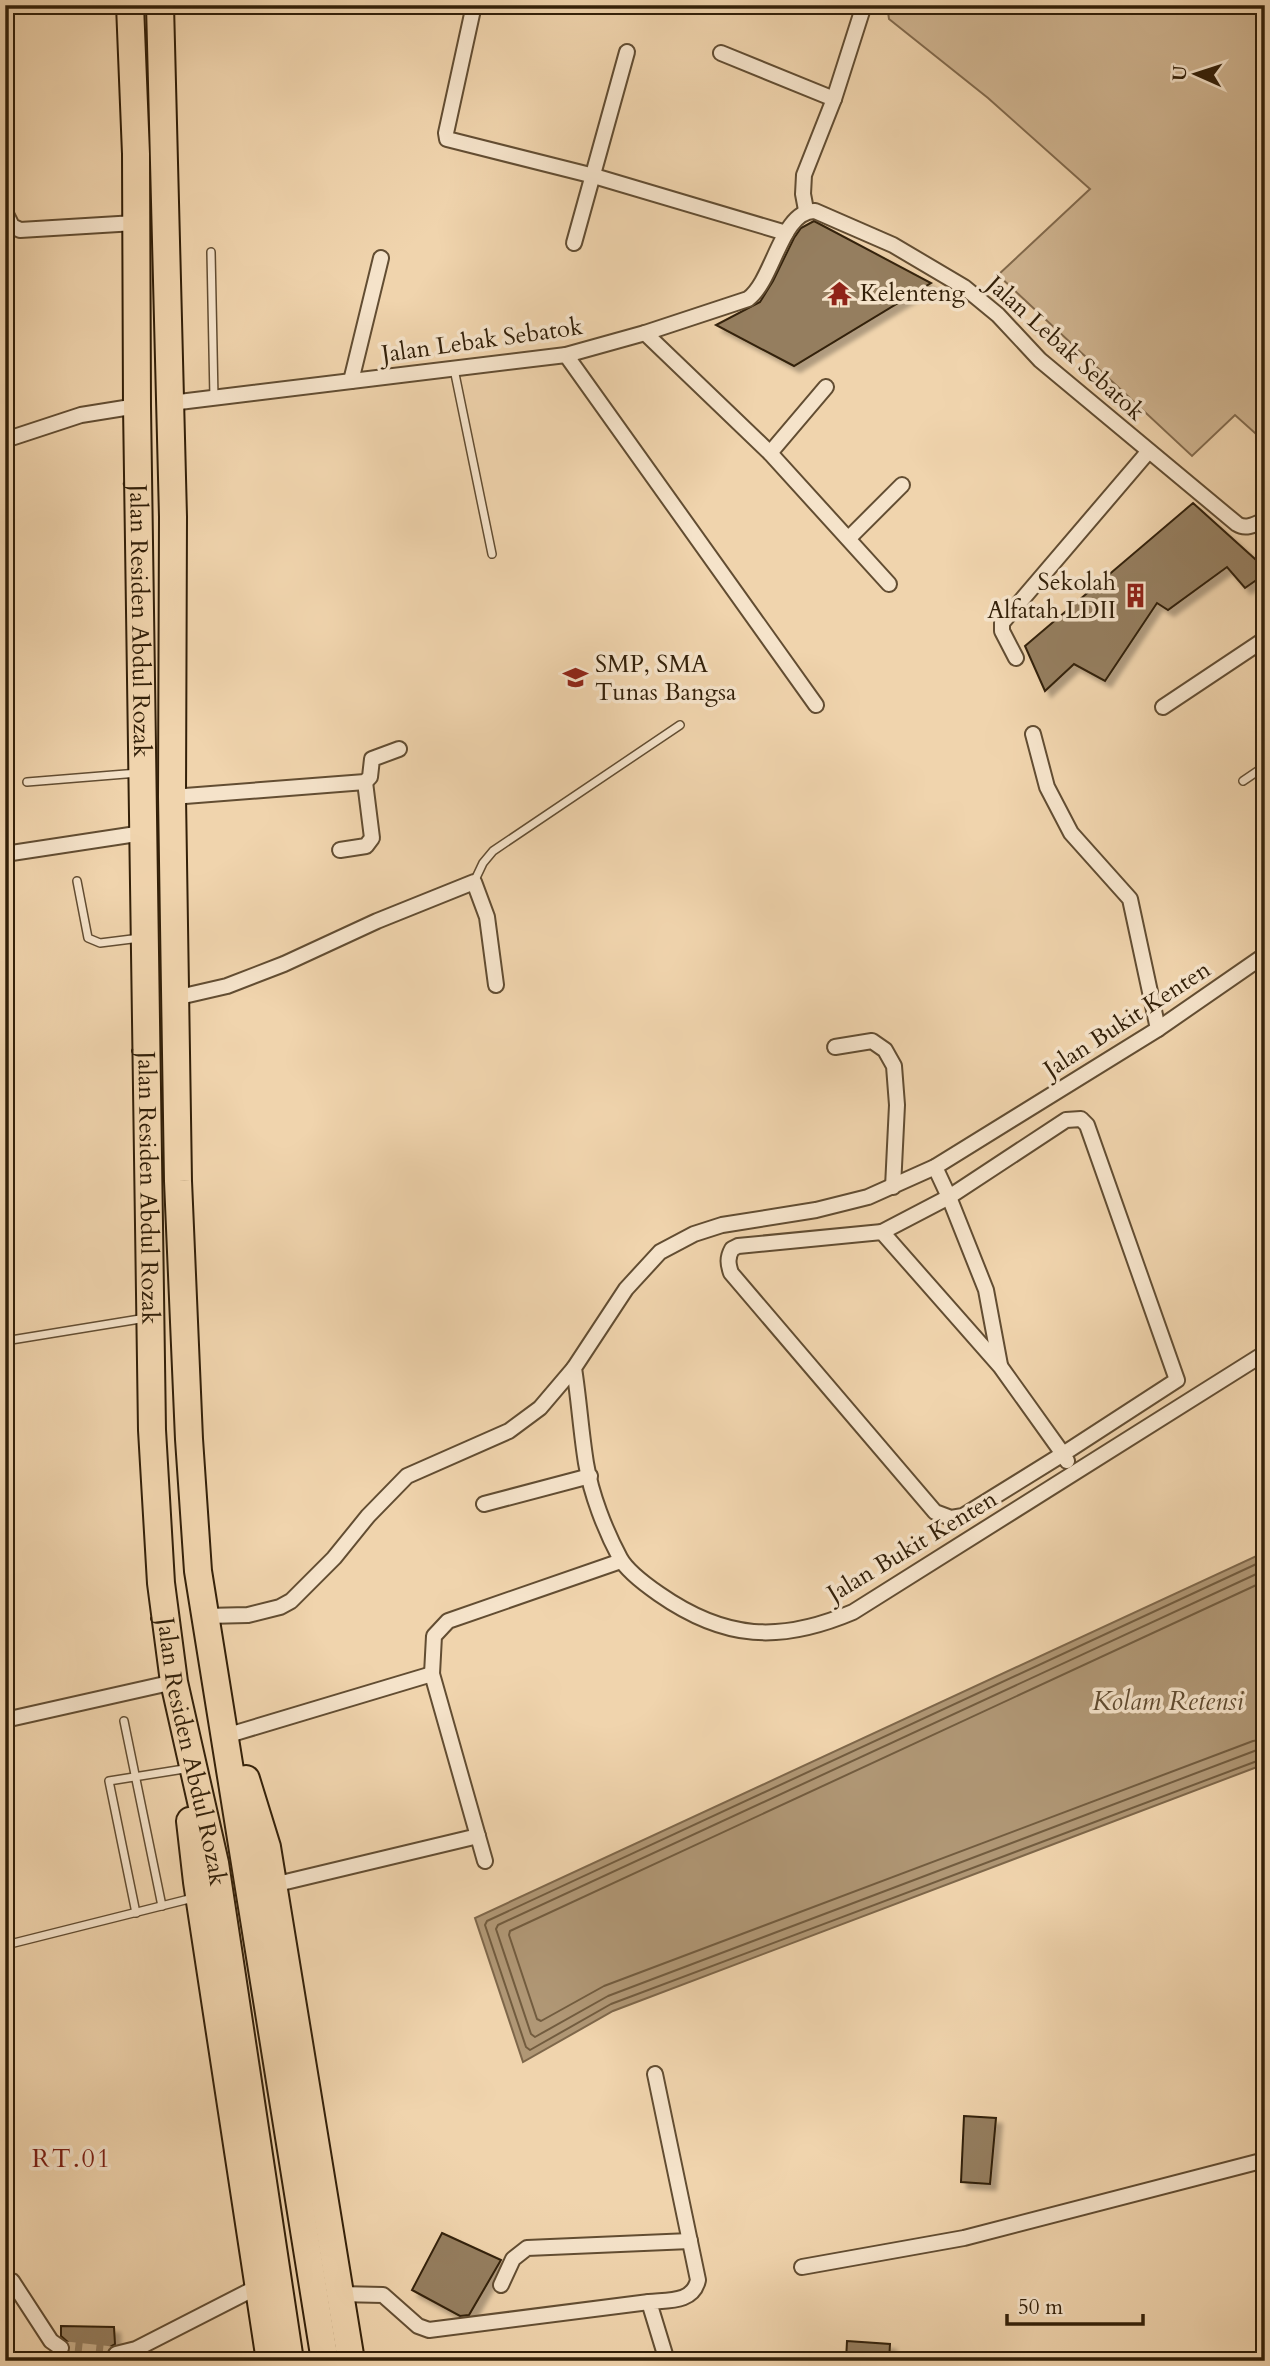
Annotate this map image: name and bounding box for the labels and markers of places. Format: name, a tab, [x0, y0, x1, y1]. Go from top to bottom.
place label: Kelenteng	[860, 277, 966, 310]
temple icon: Kelenteng	[826, 279, 854, 307]
place label: Sekolah Alfatah LDII	[987, 566, 1116, 627]
building icon: Sekolah Alfatah LDII	[1122, 582, 1150, 610]
place label: SMP, SMA Tunas Bangsa	[595, 648, 737, 709]
school or university icon: SMP, SMA Tunas Bangsa	[561, 664, 589, 692]

